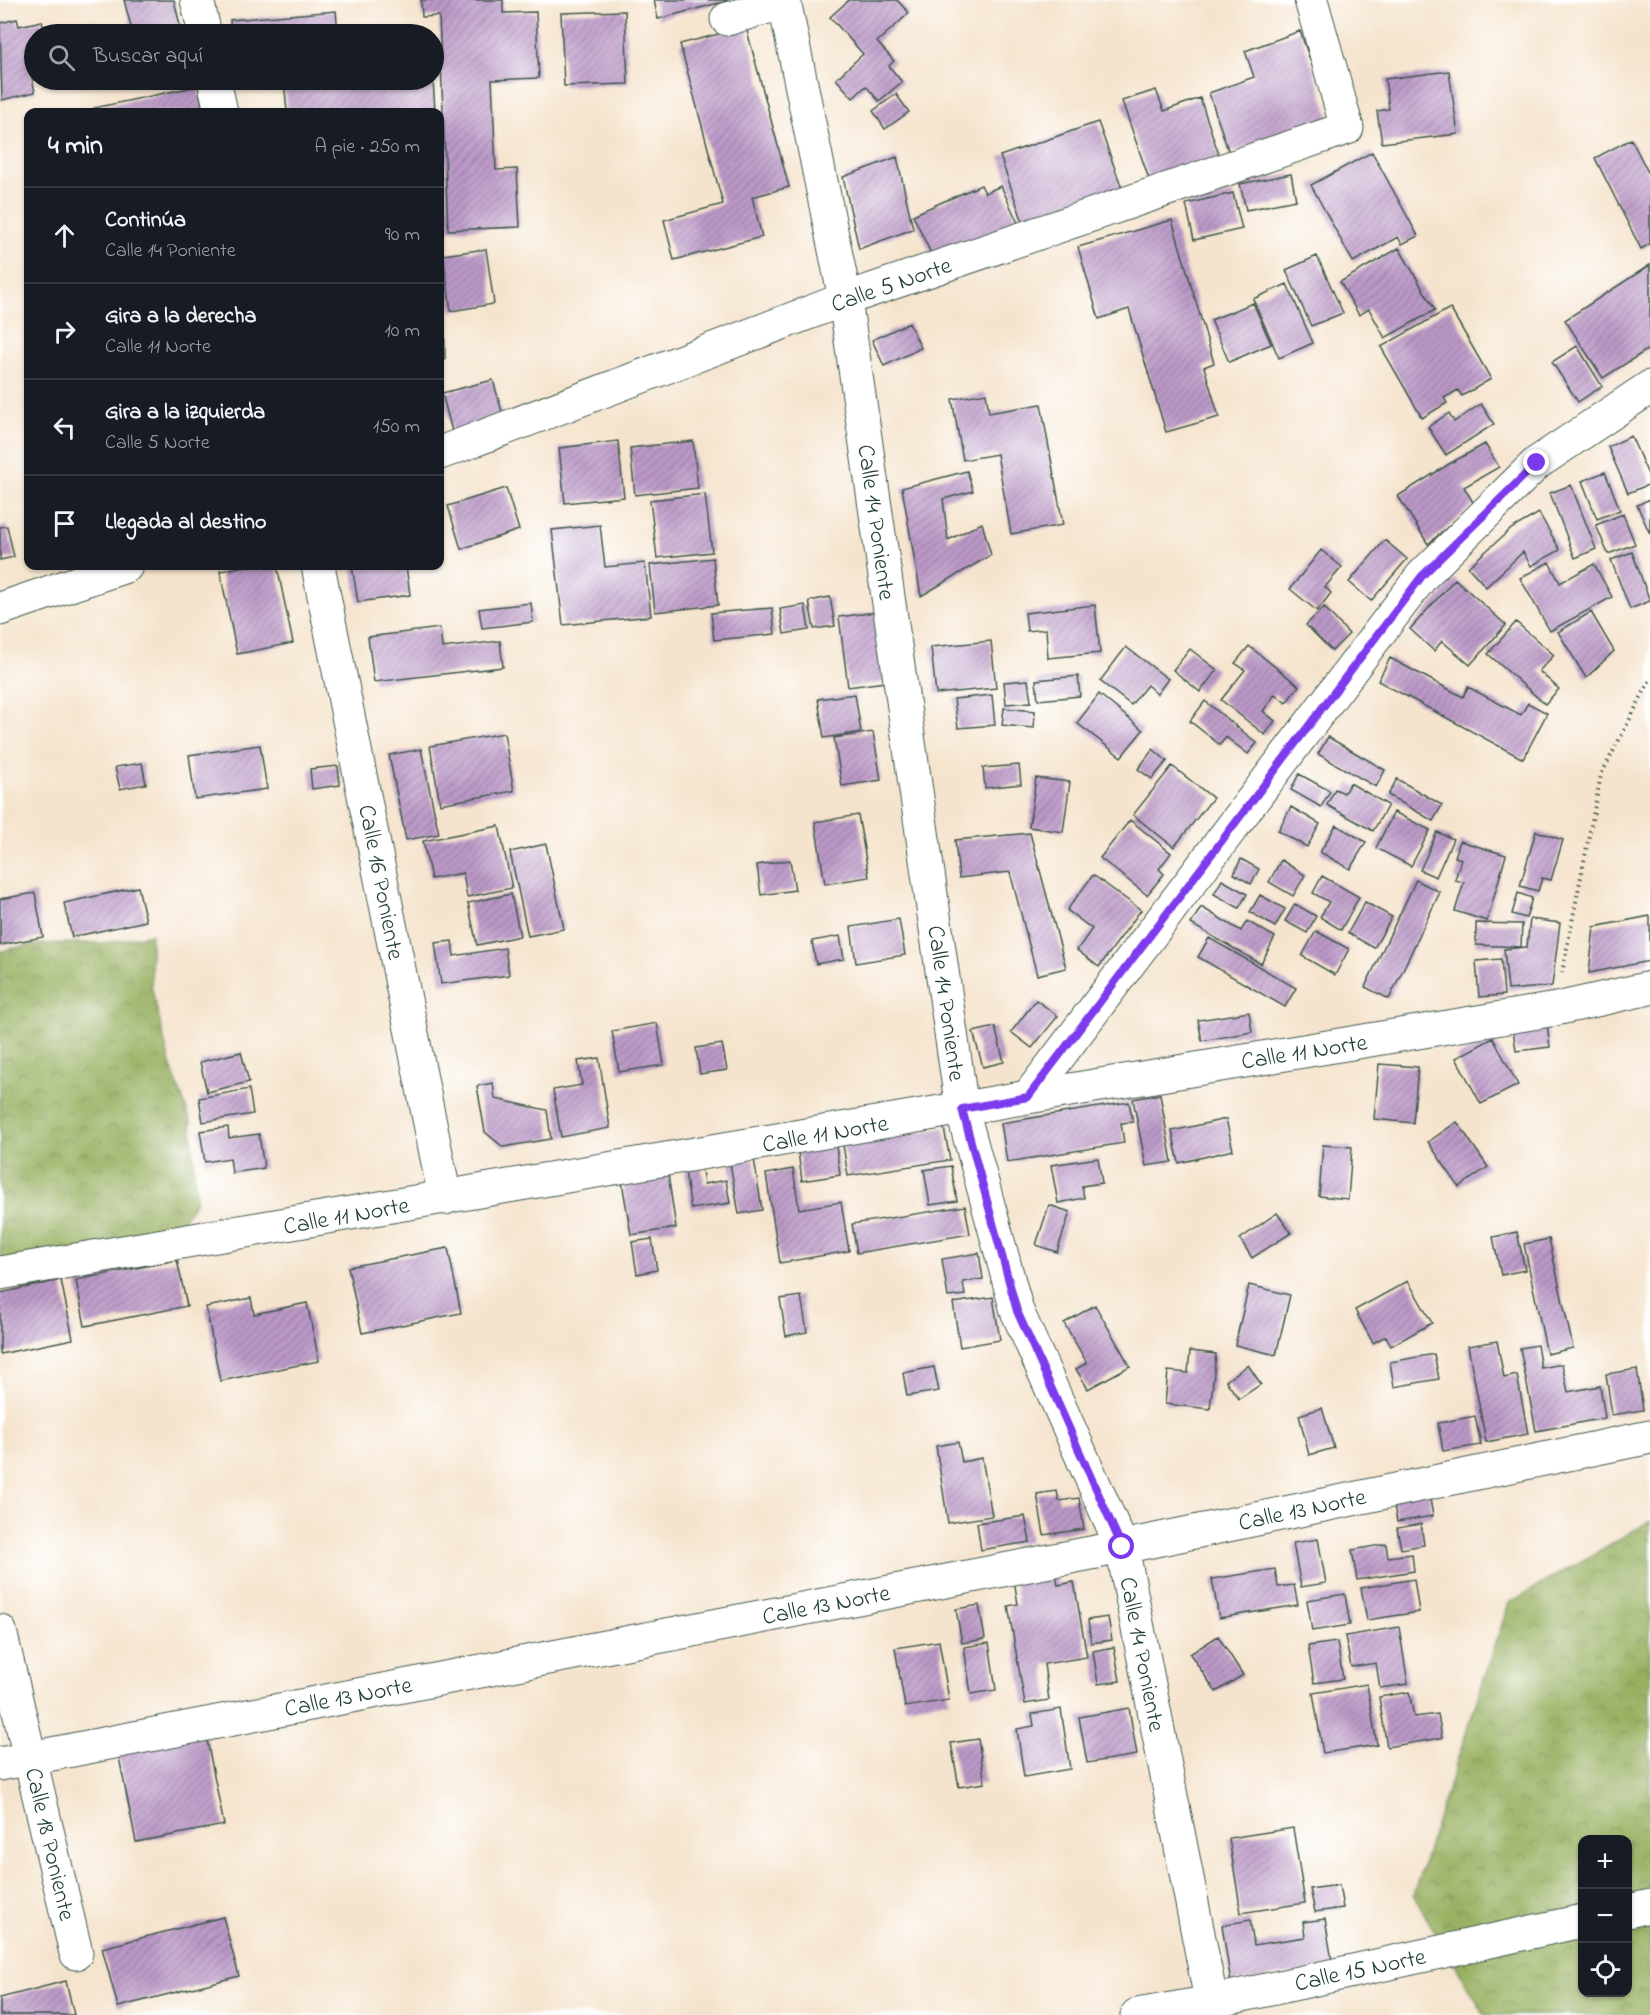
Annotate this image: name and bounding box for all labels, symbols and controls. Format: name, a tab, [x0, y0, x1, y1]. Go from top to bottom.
search box	[24, 24, 444, 90]
icon: search	[45, 41, 78, 74]
text: Buscar aquí	[93, 41, 203, 73]
text: 4 min	[48, 128, 103, 166]
text: A pie · 250 m	[314, 133, 420, 162]
text: Continúa	[105, 205, 186, 237]
icon: ahead	[48, 219, 81, 252]
text: 90 m	[385, 221, 420, 250]
text: Calle 14 Poniente	[105, 237, 236, 266]
street label: Calle 5 Norte	[827, 249, 957, 323]
text: Gira a la derecha	[105, 301, 256, 333]
icon: right	[48, 315, 81, 348]
text: 10 m	[384, 317, 420, 346]
text: Calle 11 Norte	[105, 333, 211, 362]
text: Gira a la izquierda	[105, 397, 265, 429]
icon: left	[48, 411, 81, 444]
text: 150 m	[373, 413, 420, 442]
text: Calle 5 Norte	[105, 429, 210, 458]
street label: Calle 14 Poniente	[846, 442, 903, 603]
route end	[1523, 449, 1549, 475]
icon: arrive	[48, 507, 81, 540]
text: Llegada al destino	[105, 507, 266, 539]
street label: Calle 16 Poniente	[347, 802, 412, 963]
street label: Calle 14 Poniente	[916, 923, 973, 1084]
street label: Calle 11 Norte	[1239, 1026, 1370, 1081]
street label: Calle 11 Norte	[760, 1107, 891, 1164]
street label: Calle 11 Norte	[281, 1189, 412, 1246]
street label: Calle 13 Norte	[1236, 1481, 1370, 1542]
route start	[1108, 1533, 1134, 1559]
street label: Calle 14 Poniente	[1108, 1574, 1173, 1735]
street label: Calle 13 Norte	[760, 1577, 894, 1636]
street label: Calle 13 Norte	[282, 1669, 416, 1728]
street label: Calle 18 Poniente	[14, 1765, 83, 1925]
map controls	[1578, 1835, 1632, 1997]
button: +	[1578, 1835, 1632, 1889]
button: −	[1578, 1889, 1632, 1943]
street label: Calle 15 Norte	[1292, 1940, 1430, 2002]
button: locate	[1578, 1943, 1632, 1997]

